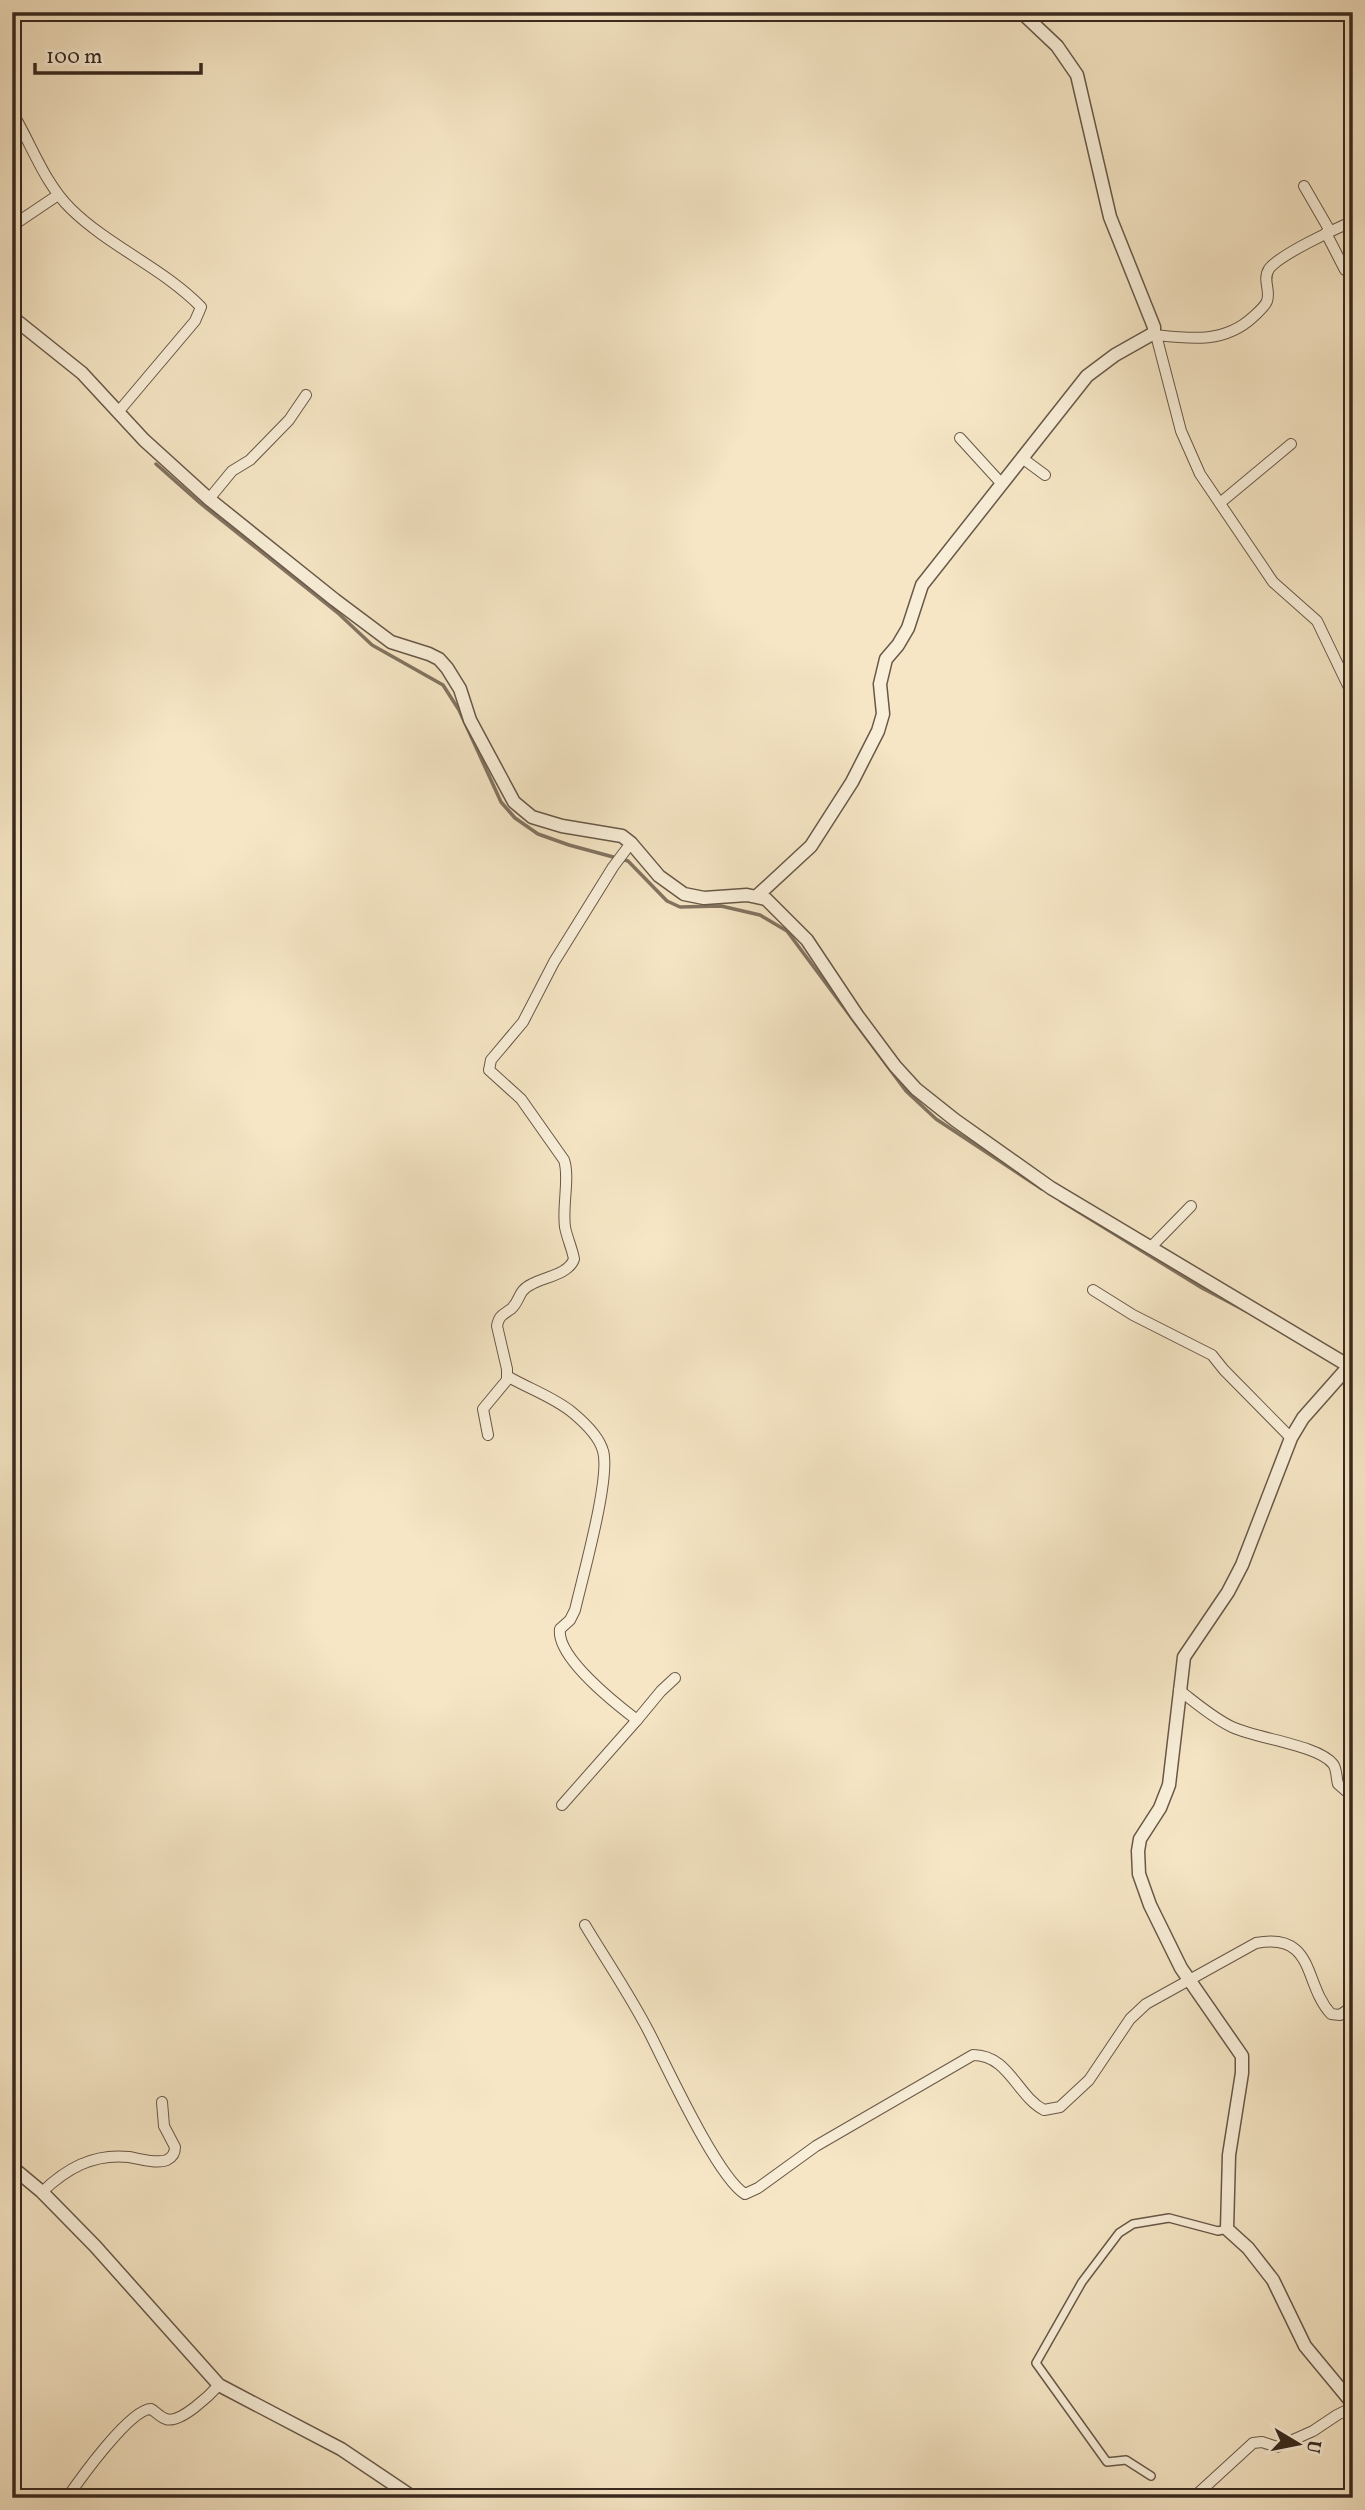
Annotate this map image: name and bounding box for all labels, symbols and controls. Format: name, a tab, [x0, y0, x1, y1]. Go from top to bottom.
scale bar	[35, 32, 201, 76]
text: 100 m	[46, 43, 103, 72]
north arrow	[1264, 2408, 1334, 2478]
text: U	[1299, 2438, 1327, 2455]

